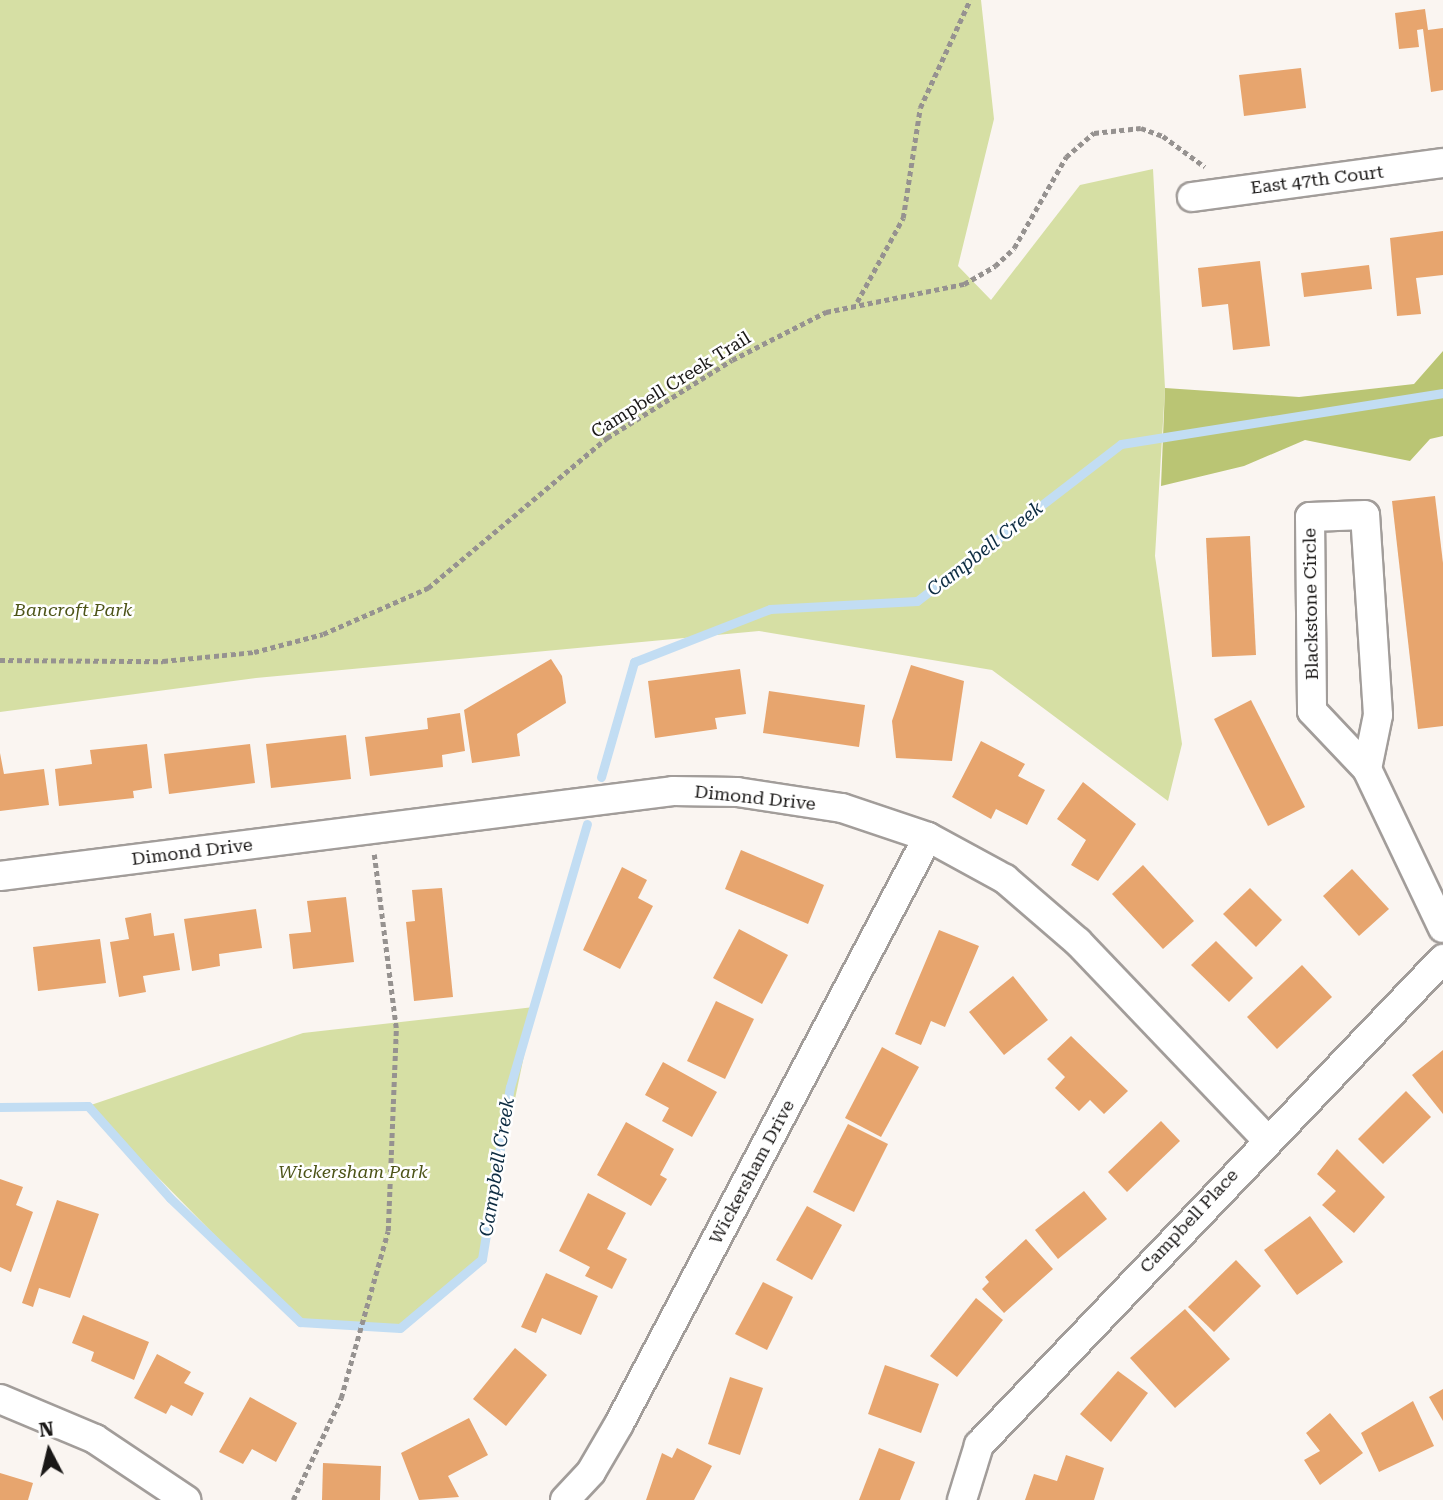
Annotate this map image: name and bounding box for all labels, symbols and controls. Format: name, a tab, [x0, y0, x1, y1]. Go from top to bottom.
street label: East 47th Court	[1249, 161, 1385, 199]
street label: Campbell Creek Trail	[587, 327, 755, 443]
water label: Campbell Creek	[923, 497, 1047, 601]
street label: Blackstone Circle	[1299, 528, 1323, 680]
park label: Bancroft Park	[14, 599, 132, 621]
street label: Dimond Drive	[693, 781, 817, 815]
street label: Dimond Drive	[130, 834, 254, 870]
water label: Campbell Creek	[475, 1096, 519, 1238]
street label: Wickersham Drive	[705, 1096, 799, 1248]
park label: Wickersham Park	[278, 1161, 428, 1183]
street label: Campbell Place	[1135, 1164, 1243, 1278]
north arrow	[14, 1416, 84, 1486]
text: N	[38, 1417, 55, 1442]

